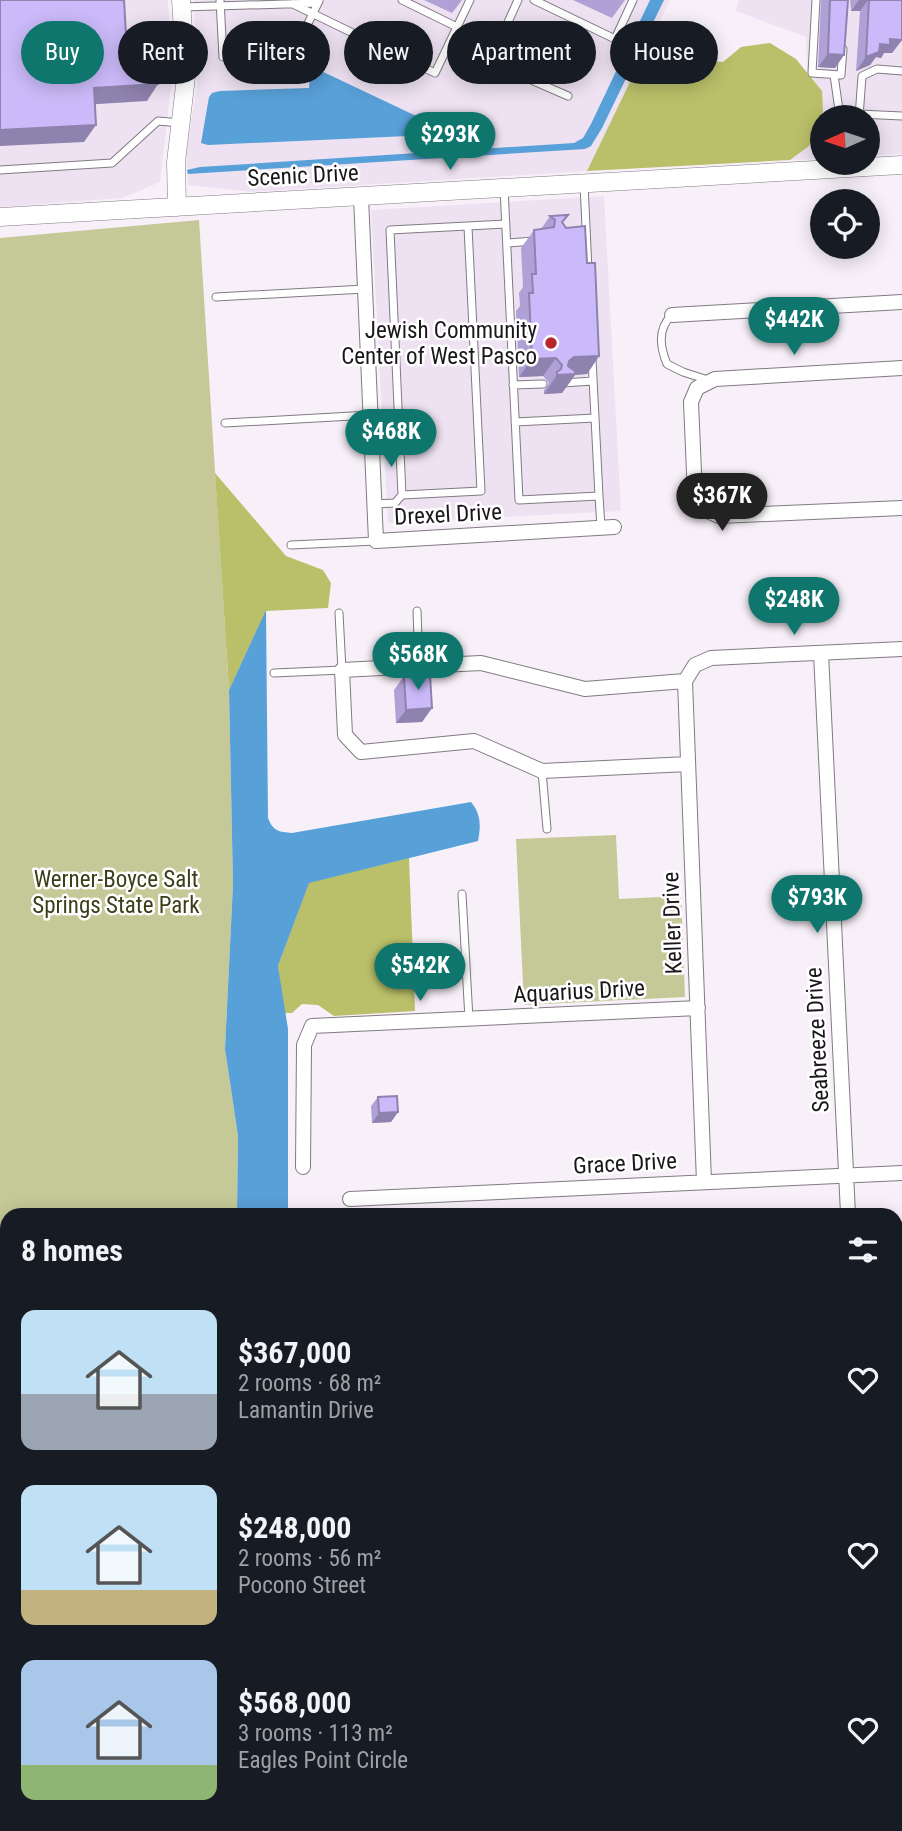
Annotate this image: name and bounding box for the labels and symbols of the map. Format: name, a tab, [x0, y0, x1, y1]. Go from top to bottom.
north arrow	[810, 105, 880, 175]
pin: $293K	[401, 113, 499, 172]
street label: Scenic Drive	[247, 159, 359, 192]
pin: $442K	[745, 298, 843, 357]
place label: Jewish Community Center of West Pasco	[341, 317, 537, 370]
marker: Jewish Community Center of West Pasco	[543, 335, 559, 351]
pin: $468K	[342, 410, 440, 469]
pin: $367K	[673, 474, 771, 533]
street label: Drexel Drive	[393, 498, 503, 531]
pin: $248K	[745, 578, 843, 637]
pin: $568K	[369, 632, 467, 692]
park label: Werner-Boyce Salt Springs State Park	[32, 866, 200, 919]
street label: Keller Drive	[657, 871, 688, 975]
pin: $793K	[768, 876, 866, 935]
pin: $542K	[371, 944, 469, 1003]
street label: Seabreeze Drive	[800, 967, 835, 1113]
street label: Aquarius Drive	[512, 975, 646, 1008]
street label: Grace Drive	[573, 1147, 678, 1180]

